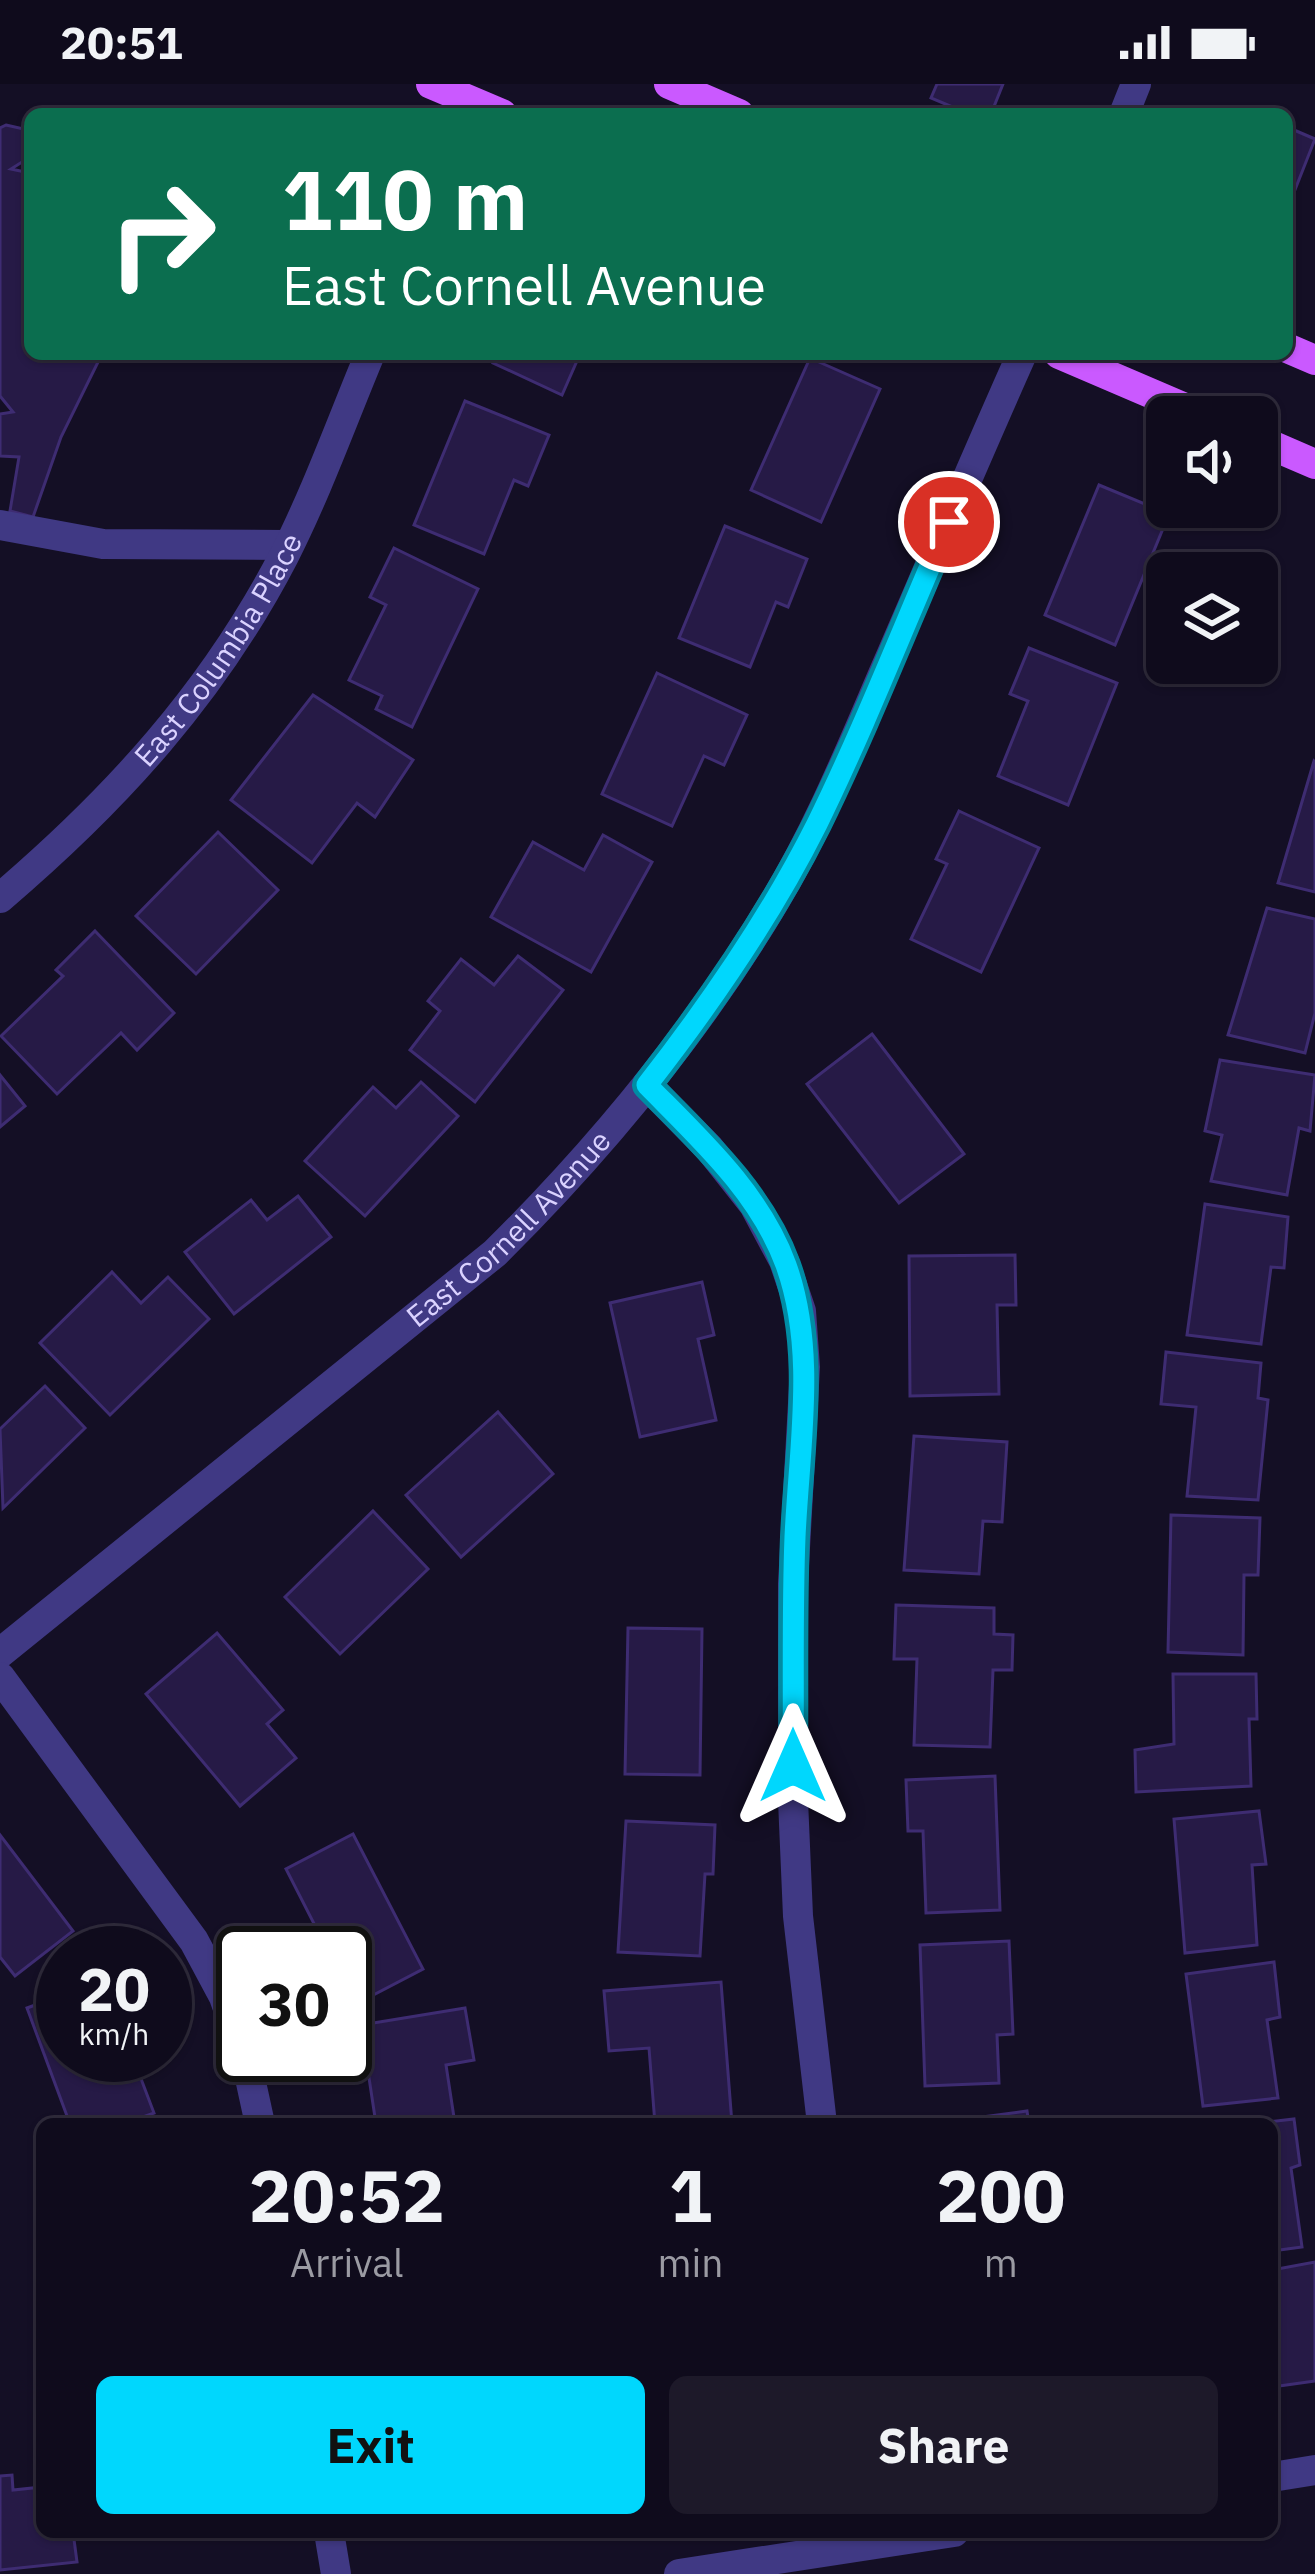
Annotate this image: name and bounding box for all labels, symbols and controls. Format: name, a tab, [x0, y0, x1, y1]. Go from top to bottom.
text: 20:51	[60, 13, 183, 71]
text: 110 m	[282, 144, 528, 253]
icon: right	[84, 156, 240, 312]
text: East Cornell Avenue	[282, 250, 766, 320]
map controls	[1146, 396, 1278, 684]
button: sound	[1146, 396, 1278, 528]
pin	[898, 471, 1000, 573]
icon: arrive	[916, 489, 982, 555]
street label: East Columbia Place	[125, 526, 310, 774]
button: layers	[1146, 552, 1278, 684]
street label: East Cornell Avenue	[398, 1122, 619, 1335]
position arrow	[730, 1703, 856, 1829]
speed limit sign: 30	[216, 1926, 372, 2082]
text: 20	[78, 1949, 150, 2028]
text: km/h	[79, 2014, 149, 2053]
text: 20:52	[248, 2148, 445, 2242]
text: 1	[669, 2148, 712, 2242]
text: 200	[936, 2148, 1066, 2242]
text: Arrival	[290, 2237, 404, 2288]
text: min	[658, 2237, 723, 2288]
text: m	[984, 2237, 1018, 2288]
button: Exit	[96, 2376, 645, 2514]
button: Share	[669, 2376, 1218, 2514]

